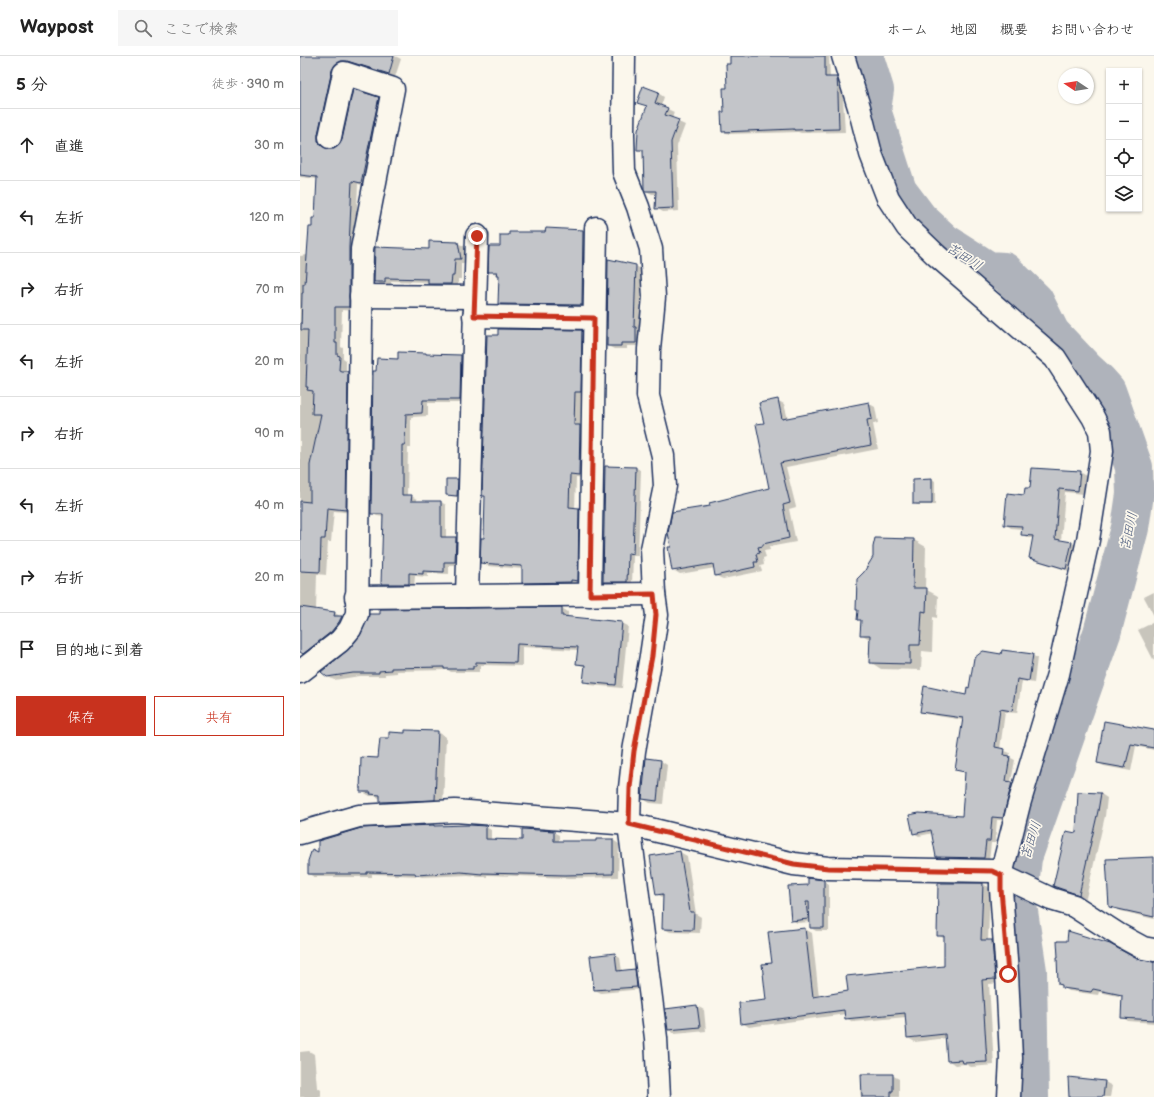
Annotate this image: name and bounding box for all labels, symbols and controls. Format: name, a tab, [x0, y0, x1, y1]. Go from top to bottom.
search box	[118, 10, 398, 46]
text: Waypost	[20, 16, 94, 39]
icon: search	[132, 17, 154, 39]
text: ここで検索	[164, 20, 239, 39]
text: ホーム	[887, 21, 928, 38]
text: 地図	[950, 21, 978, 38]
text: 概要	[1000, 21, 1028, 38]
text: お問い合わせ	[1050, 21, 1134, 38]
north arrow	[1058, 68, 1094, 104]
map controls	[1106, 68, 1142, 212]
button: +	[1106, 68, 1142, 104]
text: 5 分	[16, 75, 47, 95]
text: 徒歩 · 390 m	[212, 76, 284, 92]
button: −	[1106, 104, 1142, 140]
icon: ahead	[16, 134, 38, 156]
text: 直進	[54, 137, 84, 156]
text: 30 m	[254, 137, 284, 153]
button: locate	[1106, 140, 1142, 176]
button: layers	[1106, 176, 1142, 212]
icon: left	[16, 206, 38, 228]
text: 左折	[54, 209, 84, 228]
text: 120 m	[249, 209, 284, 225]
route end	[468, 227, 486, 245]
water label: 苫田川	[944, 240, 985, 274]
icon: right	[16, 278, 38, 300]
text: 右折	[54, 281, 84, 300]
text: 70 m	[256, 281, 284, 297]
icon: left	[16, 350, 38, 372]
text: 左折	[54, 353, 84, 372]
text: 20 m	[254, 353, 284, 369]
icon: right	[16, 422, 38, 444]
text: 右折	[54, 425, 84, 444]
text: 90 m	[255, 425, 284, 441]
icon: left	[16, 494, 38, 516]
text: 左折	[54, 497, 84, 516]
text: 40 m	[254, 497, 284, 513]
water label: 苫田川	[1117, 510, 1141, 552]
icon: right	[16, 566, 38, 588]
text: 右折	[54, 569, 84, 588]
text: 20 m	[254, 569, 284, 585]
icon: arrive	[16, 638, 38, 660]
text: 目的地に到着	[54, 641, 144, 660]
button: 保存	[16, 696, 146, 736]
button: 共有	[154, 696, 284, 736]
water label: 苫田川	[1017, 819, 1045, 861]
route start	[999, 965, 1017, 983]

